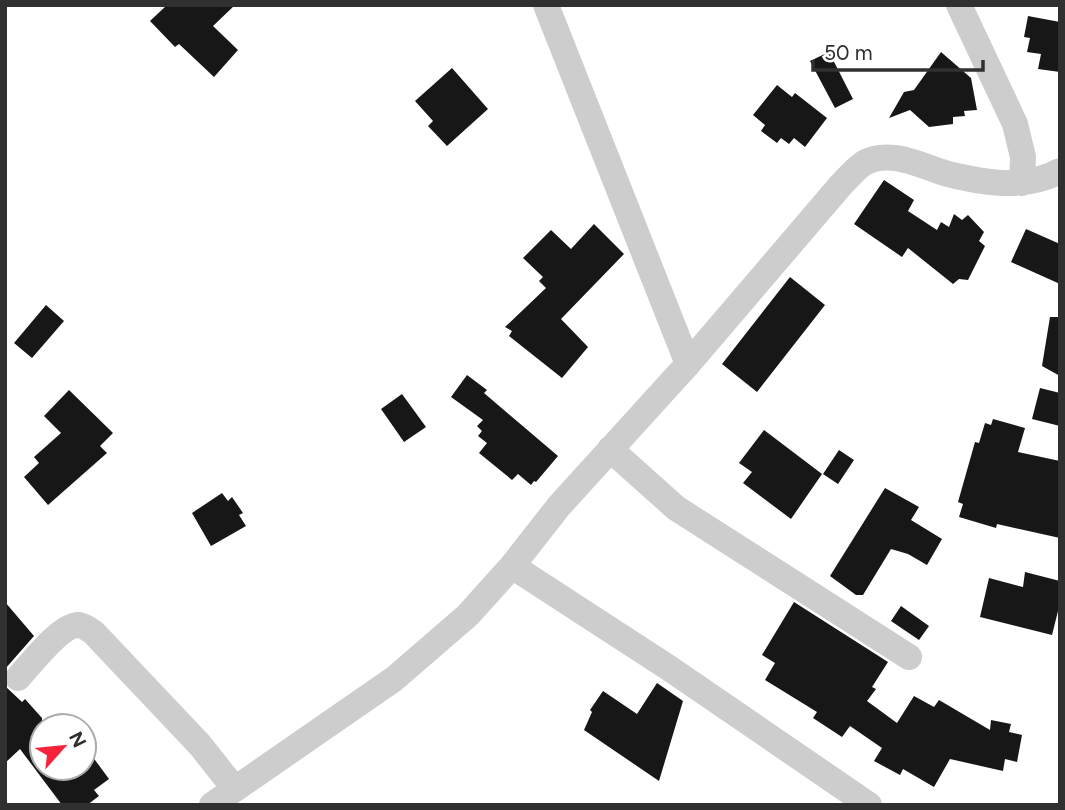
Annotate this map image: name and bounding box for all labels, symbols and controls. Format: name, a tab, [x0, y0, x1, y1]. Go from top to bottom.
scale bar	[813, 28, 983, 72]
text: 50 m	[824, 40, 873, 65]
north arrow	[28, 712, 98, 782]
text: N	[64, 728, 91, 751]

